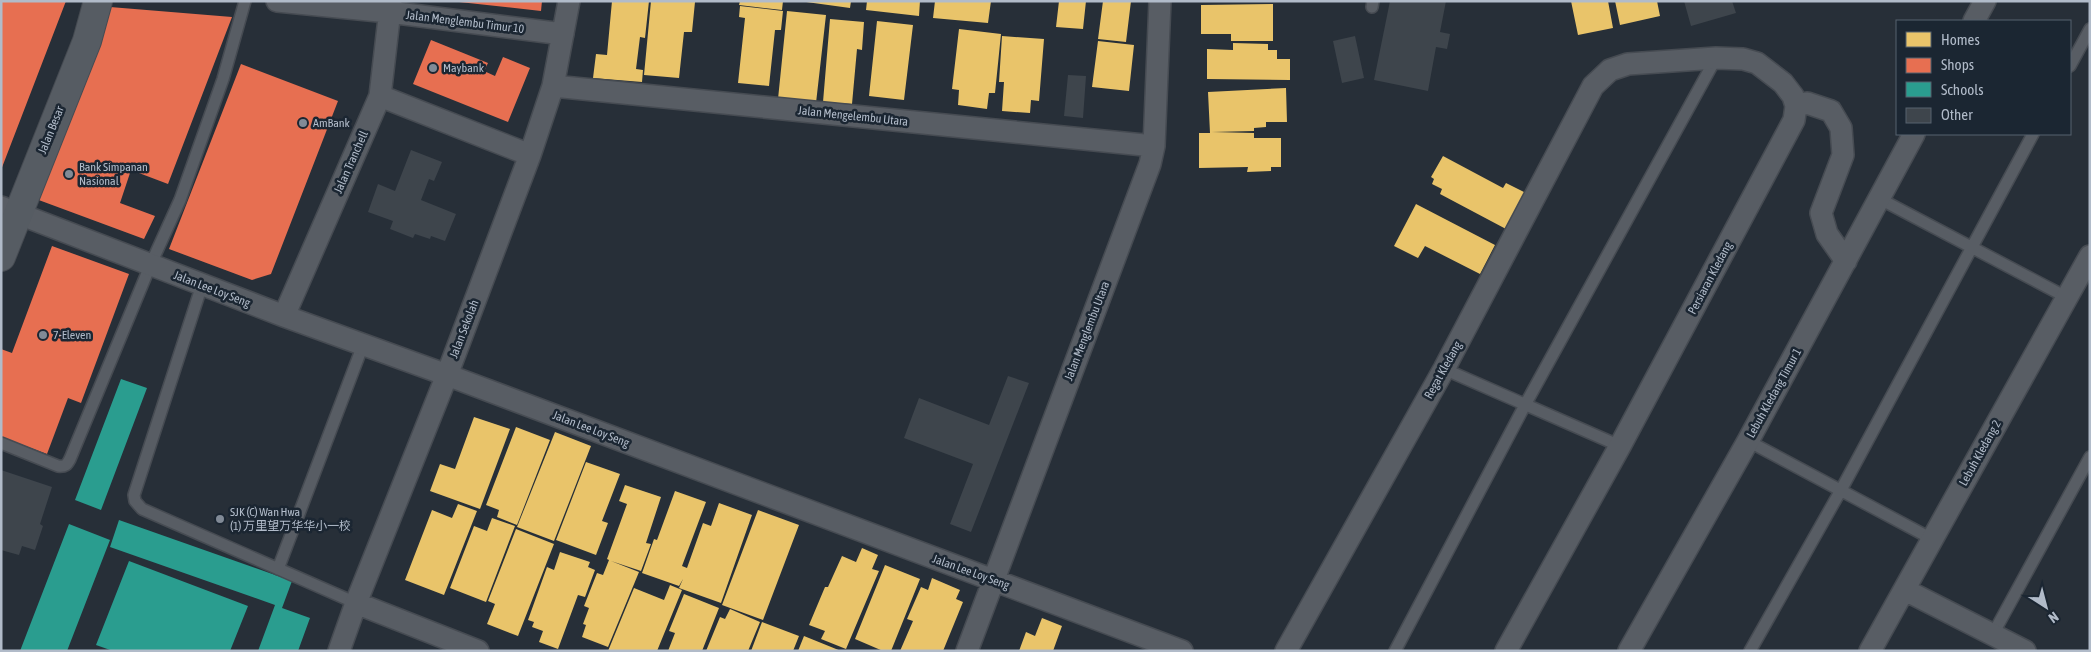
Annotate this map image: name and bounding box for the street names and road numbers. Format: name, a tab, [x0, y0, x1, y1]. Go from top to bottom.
street label: Jalan Menglembu Timur 10	[405, 8, 525, 36]
street label: Jalan Mengelembu Utara	[797, 103, 909, 129]
street label: Jalan Besar	[35, 104, 67, 156]
street label: Jalan Tranchell	[331, 128, 371, 195]
street label: Persiaran Kledang	[1685, 239, 1735, 317]
street label: Jalan Lee Loy Seng	[172, 268, 253, 310]
street label: Jalan Menglembu Utara	[1062, 279, 1112, 383]
street label: Jalan Sekolah	[446, 298, 482, 360]
street label: Regat Kledang	[1421, 338, 1465, 401]
street label: Lebuh Kledang Timur 1	[1744, 345, 1805, 440]
street label: Jalan Lee Loy Seng	[551, 408, 632, 450]
street label: Lebuh Kledang 2	[1956, 418, 2004, 488]
street label: Jalan Lee Loy Seng	[931, 552, 1012, 593]

